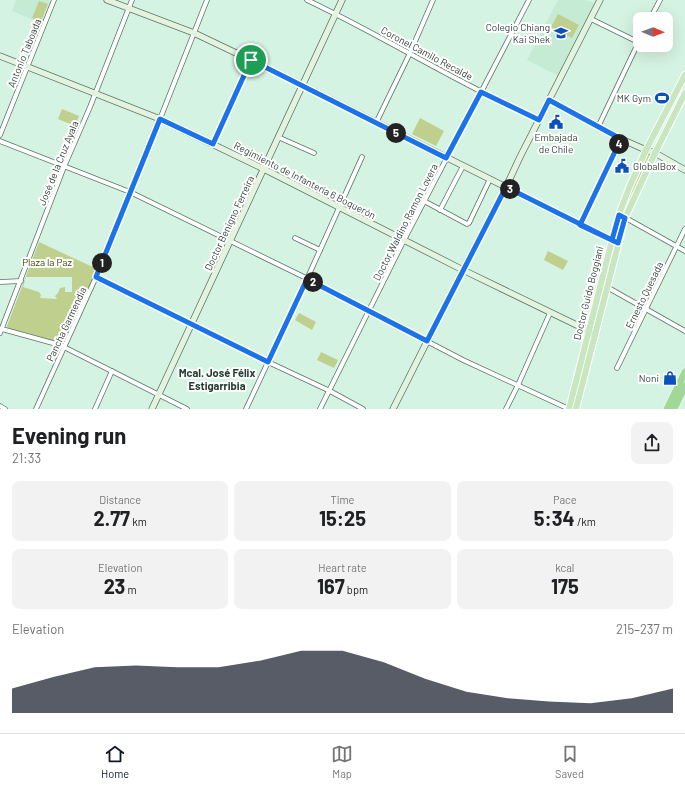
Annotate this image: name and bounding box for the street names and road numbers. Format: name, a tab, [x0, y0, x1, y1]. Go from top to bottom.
street label: Antonio Taboada	[5, 17, 43, 89]
street label: Coronel Camilo Recalde	[379, 24, 475, 82]
street label: José de la Cruz Ayala	[36, 119, 80, 207]
street label: Regimiento de Infantería 6 Boquerón	[232, 139, 378, 221]
street label: Doctor Waldino Ramon Lovera	[370, 161, 440, 283]
street label: Doctor Benigno Ferreira	[202, 174, 256, 272]
street label: Doctor Guido Boggiani	[571, 245, 605, 341]
street label: Ernesto Quesada	[623, 260, 665, 330]
street label: Pancha Garmendia	[43, 285, 89, 363]

